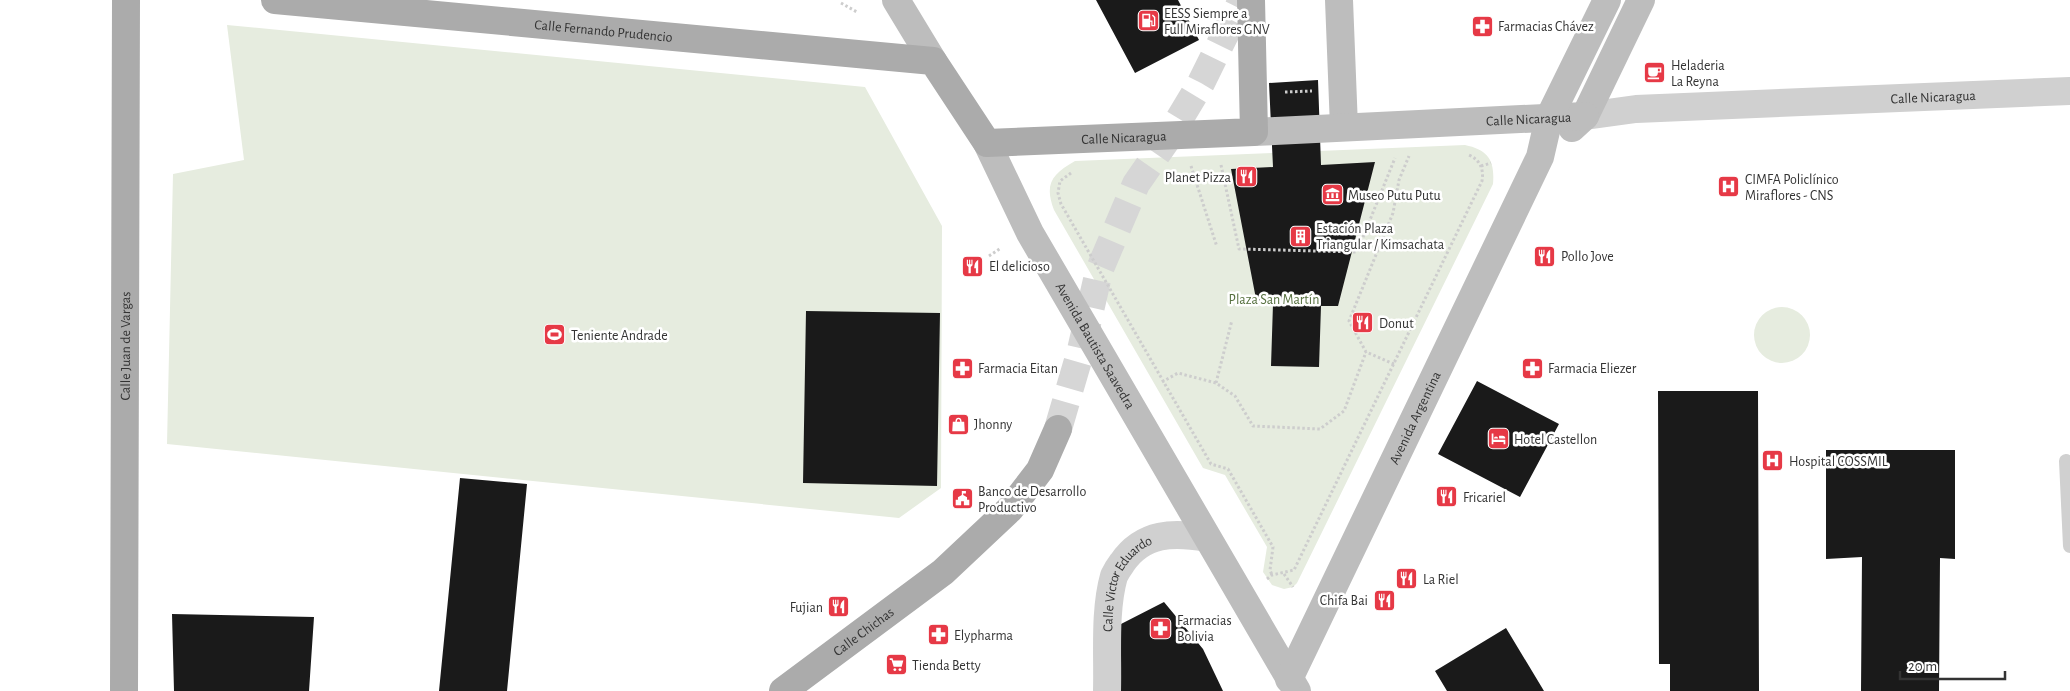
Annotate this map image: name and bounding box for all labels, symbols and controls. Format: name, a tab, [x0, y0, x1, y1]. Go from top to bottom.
place label: EESS Siempre a Full Miraflores GNV	[1164, 7, 1270, 37]
fuel station icon: EESS Siempre a Full Miraflores GNV	[1136, 9, 1160, 33]
pharmacy icon: Farmacias Chávez	[1470, 14, 1494, 38]
street label: Calle Fernando Prudencio	[534, 18, 673, 45]
place label: Farmacias Chávez	[1498, 20, 1594, 34]
place label: Heladeria La Reyna	[1671, 59, 1725, 89]
cafe icon: Heladeria La Reyna	[1643, 61, 1667, 85]
street label: Calle Nicaragua	[1890, 89, 1977, 106]
street label: Calle Nicaragua	[1486, 111, 1572, 129]
street label: Calle Nicaragua	[1081, 130, 1167, 147]
restaurant icon: Planet Pizza	[1235, 165, 1259, 189]
place label: Planet Pizza	[1165, 171, 1232, 185]
place label: CIMFA Policlínico Miraflores - CNS	[1745, 173, 1839, 203]
hospital icon: CIMFA Policlínico Miraflores - CNS	[1717, 175, 1741, 199]
museum icon: Museo Putu Putu	[1320, 183, 1344, 207]
place label: Museo Putu Putu	[1348, 189, 1441, 203]
place label: Estación Plaza Triangular / Kimsachata	[1316, 222, 1445, 252]
building icon: Estación Plaza Triangular / Kimsachata	[1288, 224, 1312, 248]
restaurant icon: Pollo Jove	[1533, 244, 1557, 268]
place label: Pollo Jove	[1561, 250, 1614, 264]
restaurant icon: El delicioso	[961, 254, 985, 278]
place label: El delicioso	[989, 260, 1050, 274]
street label: Avenida Bautista Saavedra	[1053, 280, 1137, 412]
street label: Calle Juan de Vargas	[119, 291, 133, 401]
park label: Plaza San Martín	[1229, 293, 1319, 307]
restaurant icon: Donut	[1351, 311, 1375, 335]
place label: Donut	[1379, 317, 1414, 331]
sports icon: Teniente Andrade	[543, 323, 567, 347]
place label: Teniente Andrade	[571, 329, 668, 343]
pharmacy icon: Farmacia Eitan	[950, 356, 974, 380]
pharmacy icon: Farmacia Eliezer	[1520, 356, 1544, 380]
place label: Farmacia Eitan	[978, 362, 1058, 376]
place label: Farmacia Eliezer	[1548, 362, 1637, 376]
street label: Avenida Argentina	[1387, 369, 1444, 467]
shop icon: Jhonny	[946, 412, 970, 436]
place label: Jhonny	[974, 418, 1012, 432]
hotel icon: Hotel Castellon	[1486, 427, 1510, 451]
place label: Hotel Castellon	[1514, 433, 1597, 447]
hospital icon: Hospital COSSMIL	[1761, 449, 1785, 473]
place label: Hospital COSSMIL	[1789, 455, 1888, 469]
place label: Banco de Desarrollo Productivo	[978, 485, 1086, 515]
restaurant icon: Fricariel	[1435, 485, 1459, 509]
public building icon: Banco de Desarrollo Productivo	[950, 487, 974, 511]
place label: Fricariel	[1463, 491, 1506, 505]
street label: Calle Victor Eduardo	[1101, 534, 1154, 632]
restaurant icon: La Riel	[1395, 567, 1419, 591]
place label: La Riel	[1423, 573, 1459, 587]
restaurant icon: Chifa Bai	[1372, 588, 1396, 612]
place label: Chifa Bai	[1320, 594, 1368, 608]
restaurant icon: Fujian	[827, 595, 851, 619]
place label: Fujian	[790, 601, 823, 615]
street label: Calle Chichas	[831, 605, 897, 659]
place label: Farmacias Bolivia	[1177, 614, 1232, 644]
pharmacy icon: Farmacias Bolivia	[1149, 616, 1173, 640]
pharmacy icon: Elypharma	[926, 623, 950, 647]
place label: Elypharma	[954, 629, 1014, 643]
scale bar	[1900, 648, 2005, 680]
supermarket icon: Tienda Betty	[884, 653, 908, 677]
place label: Tienda Betty	[912, 659, 981, 673]
text: 20 m	[1908, 659, 1937, 674]

